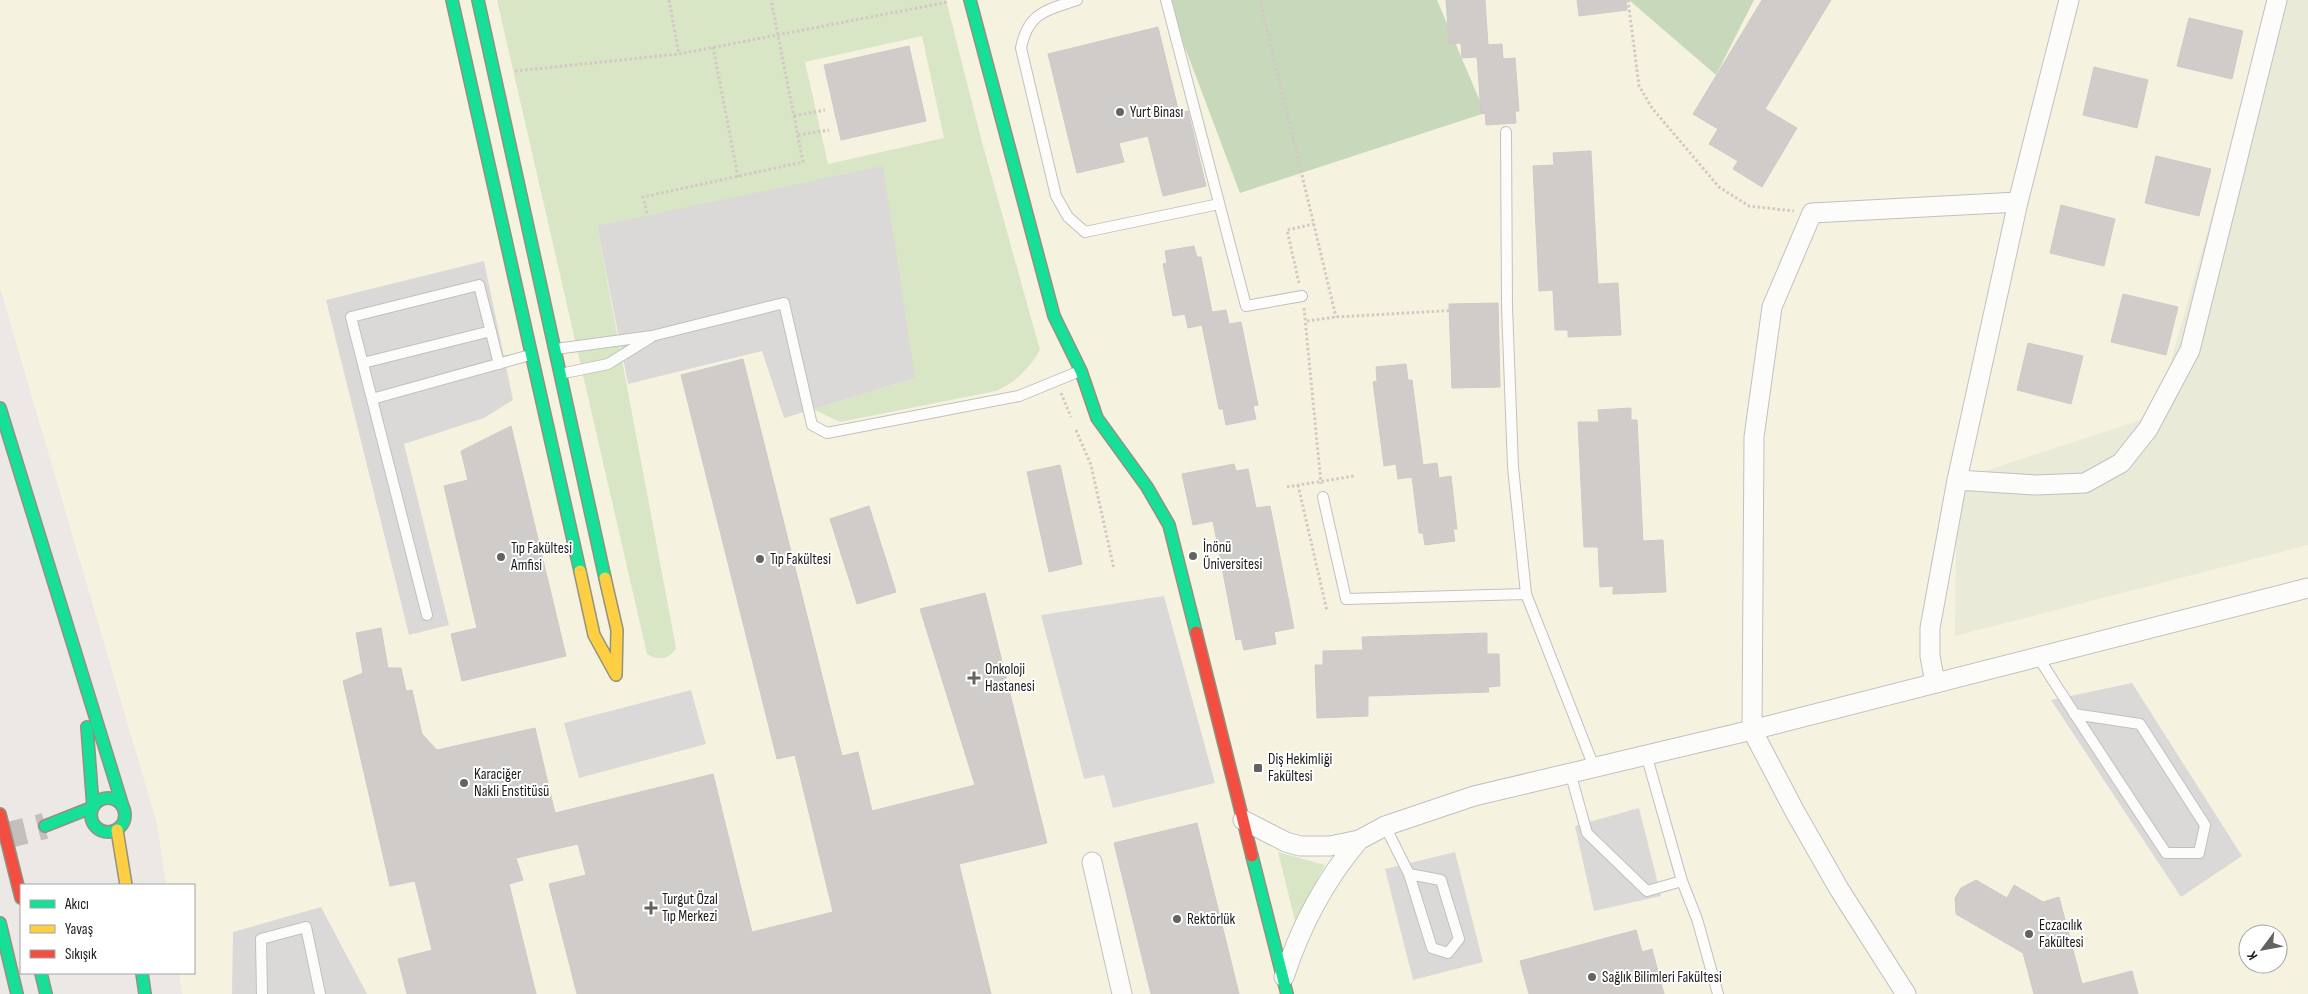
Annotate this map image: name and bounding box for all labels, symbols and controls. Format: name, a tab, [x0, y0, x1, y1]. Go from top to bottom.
place label: Yurt Binası	[1130, 103, 1183, 122]
marker: Yurt Binası	[1114, 106, 1126, 118]
place label: İnönü Üniversitesi	[1203, 538, 1262, 574]
place label: Tıp Fakültesi Amfisi	[510, 539, 572, 575]
place label: Tıp Fakültesi	[770, 550, 831, 569]
marker: İnönü Üniversitesi	[1187, 550, 1199, 562]
marker: Tıp Fakültesi Amfisi	[495, 551, 507, 563]
marker: Tıp Fakültesi	[754, 553, 766, 565]
place label: Onkoloji Hastanesi	[985, 660, 1035, 696]
marker: Onkoloji Hastanesi	[967, 671, 981, 685]
place label: Diş Hekimliği Fakültesi	[1268, 750, 1333, 786]
marker: Diş Hekimliği Fakültesi	[1252, 762, 1264, 774]
place label: Karaciğer Nakli Enstitüsü	[474, 765, 549, 801]
marker: Karaciğer Nakli Enstitüsü	[458, 777, 470, 789]
legend	[20, 884, 195, 974]
place label: Turgut Özal Tıp Merkezi	[662, 890, 718, 926]
text: Akıcı	[64, 895, 89, 914]
marker: Turgut Özal Tıp Merkezi	[644, 901, 658, 915]
place label: Rektörlük	[1187, 910, 1236, 929]
marker: Rektörlük	[1171, 913, 1183, 925]
place label: Eczacılık Fakültesi	[2039, 916, 2084, 952]
text: Yavaş	[65, 920, 93, 939]
north arrow	[2238, 924, 2288, 974]
marker: Eczacılık Fakültesi	[2023, 928, 2035, 940]
text: Sıkışık	[65, 945, 97, 964]
text: K	[2243, 948, 2261, 963]
place label: Sağlık Bilimleri Fakültesi	[1602, 968, 1722, 987]
marker: Sağlık Bilimleri Fakültesi	[1586, 971, 1598, 983]

